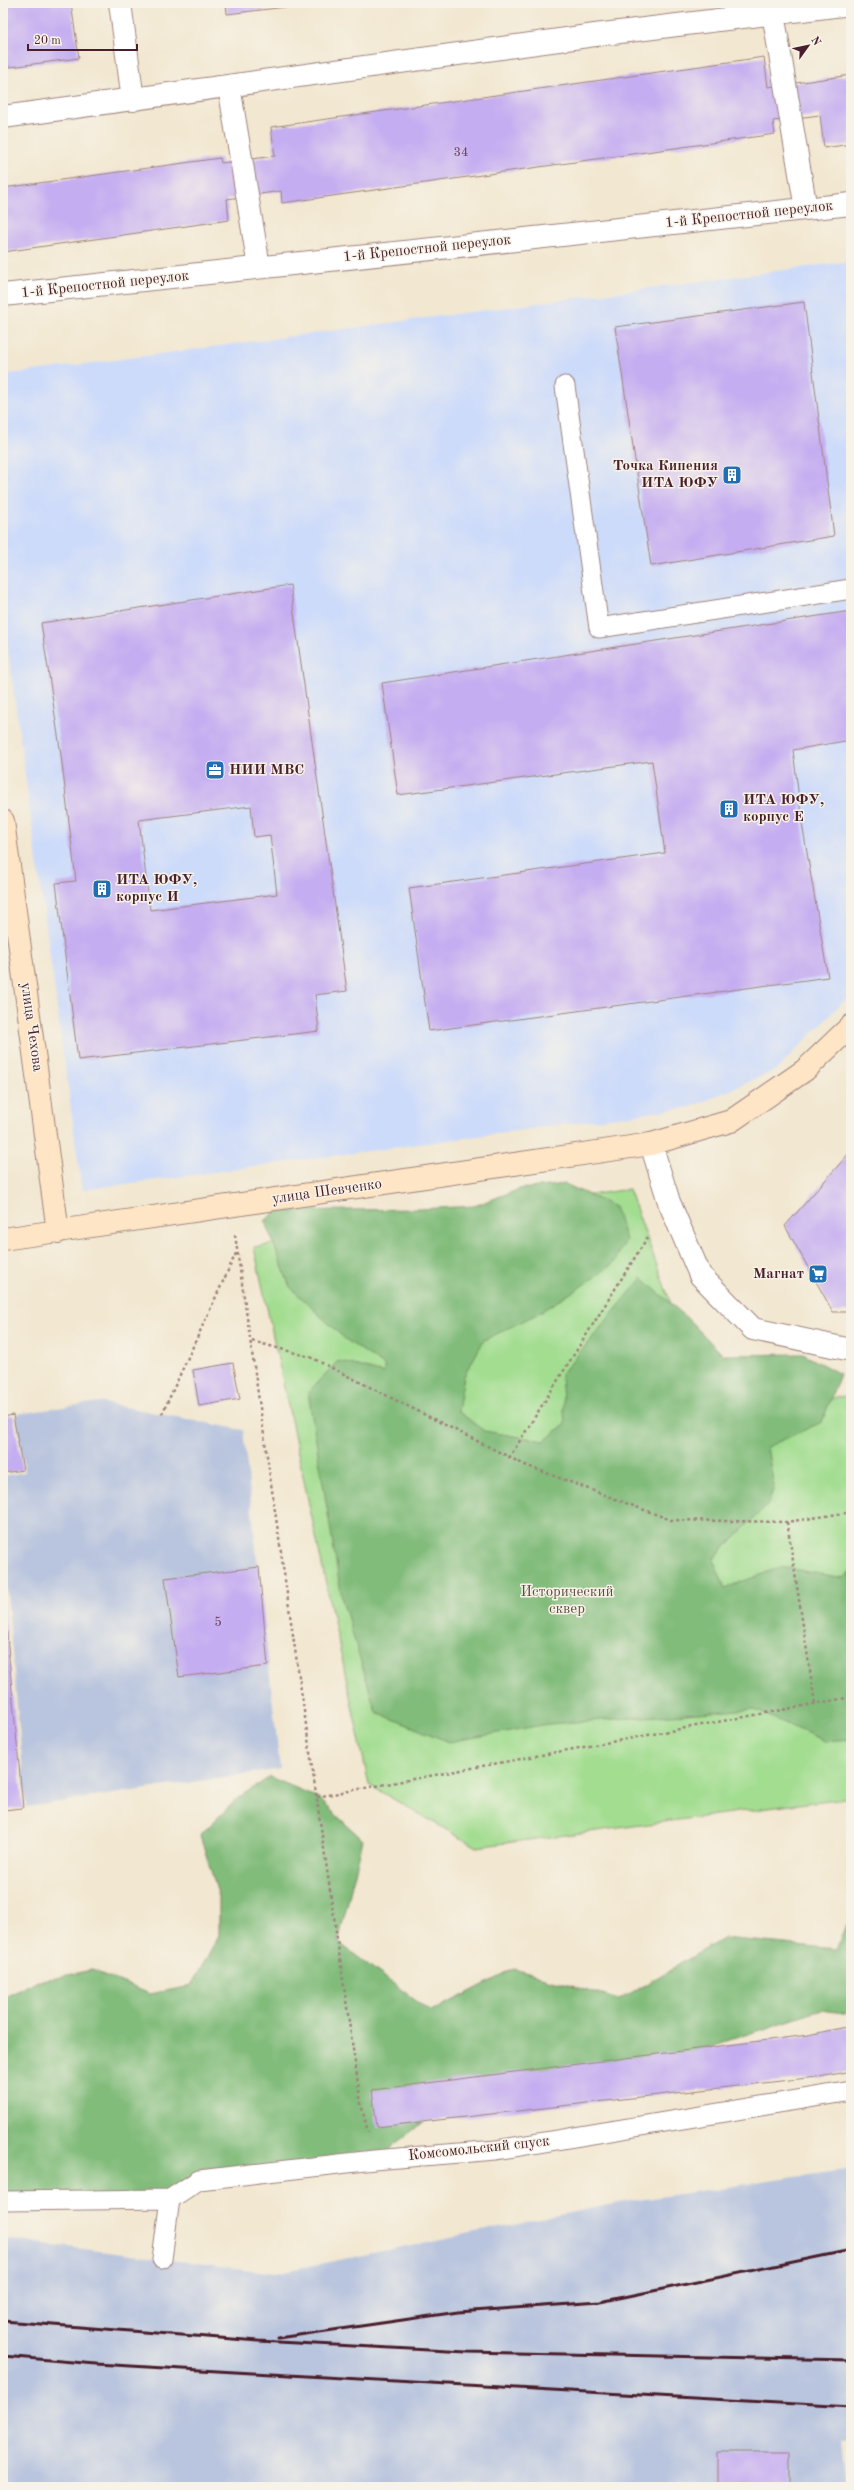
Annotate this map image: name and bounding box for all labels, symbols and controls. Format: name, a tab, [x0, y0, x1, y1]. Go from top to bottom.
scale bar	[28, 26, 137, 52]
north arrow	[788, 26, 828, 66]
text: 20 m	[34, 35, 61, 47]
text: N	[808, 35, 822, 48]
house number: 34	[453, 146, 469, 159]
street label: 1-й Крепостной переулок	[664, 199, 834, 231]
street label: 1-й Крепостной переулок	[342, 233, 512, 265]
street label: 1-й Крепостной переулок	[20, 269, 190, 301]
place label: Точка Кипения ИТА ЮФУ	[613, 459, 718, 491]
building icon: Точка Кипения ИТА ЮФУ	[721, 464, 743, 486]
office icon: НИИ МВС	[204, 759, 226, 781]
place label: НИИ МВС	[229, 763, 304, 778]
place label: ИТА ЮФУ, корпус Е	[743, 793, 824, 825]
building icon: ИТА ЮФУ, корпус Е	[718, 798, 740, 820]
place label: ИТА ЮФУ, корпус И	[116, 873, 197, 905]
building icon: ИТА ЮФУ, корпус И	[91, 878, 113, 900]
street label: улица Чехова	[17, 981, 45, 1073]
street label: улица Шевченко	[271, 1177, 383, 1207]
supermarket icon: Магнат	[807, 1263, 829, 1285]
place label: Магнат	[753, 1267, 804, 1282]
park label: Исторический сквер	[520, 1585, 614, 1617]
house number: 5	[214, 1616, 222, 1629]
street label: Комсомольский спуск	[408, 2134, 551, 2164]

